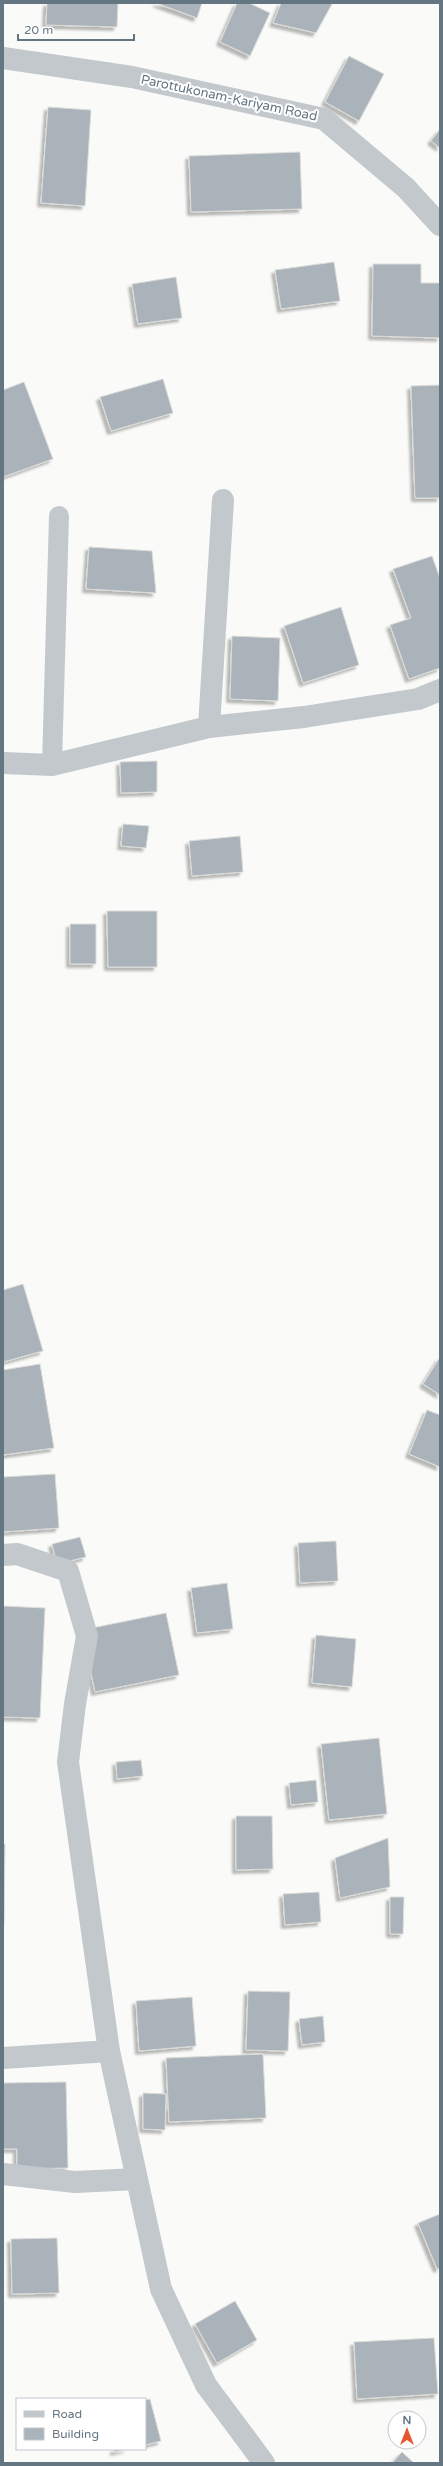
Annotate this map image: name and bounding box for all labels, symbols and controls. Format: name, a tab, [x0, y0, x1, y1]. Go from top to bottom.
scale bar	[18, 16, 134, 42]
text: 20 m	[24, 23, 53, 37]
street label: Parottukonam-Kariyam Road	[139, 71, 319, 125]
legend	[16, 2398, 146, 2450]
text: Road	[52, 2407, 82, 2421]
north arrow	[387, 2410, 427, 2450]
text: N	[403, 2414, 411, 2427]
text: Building	[52, 2427, 99, 2441]

